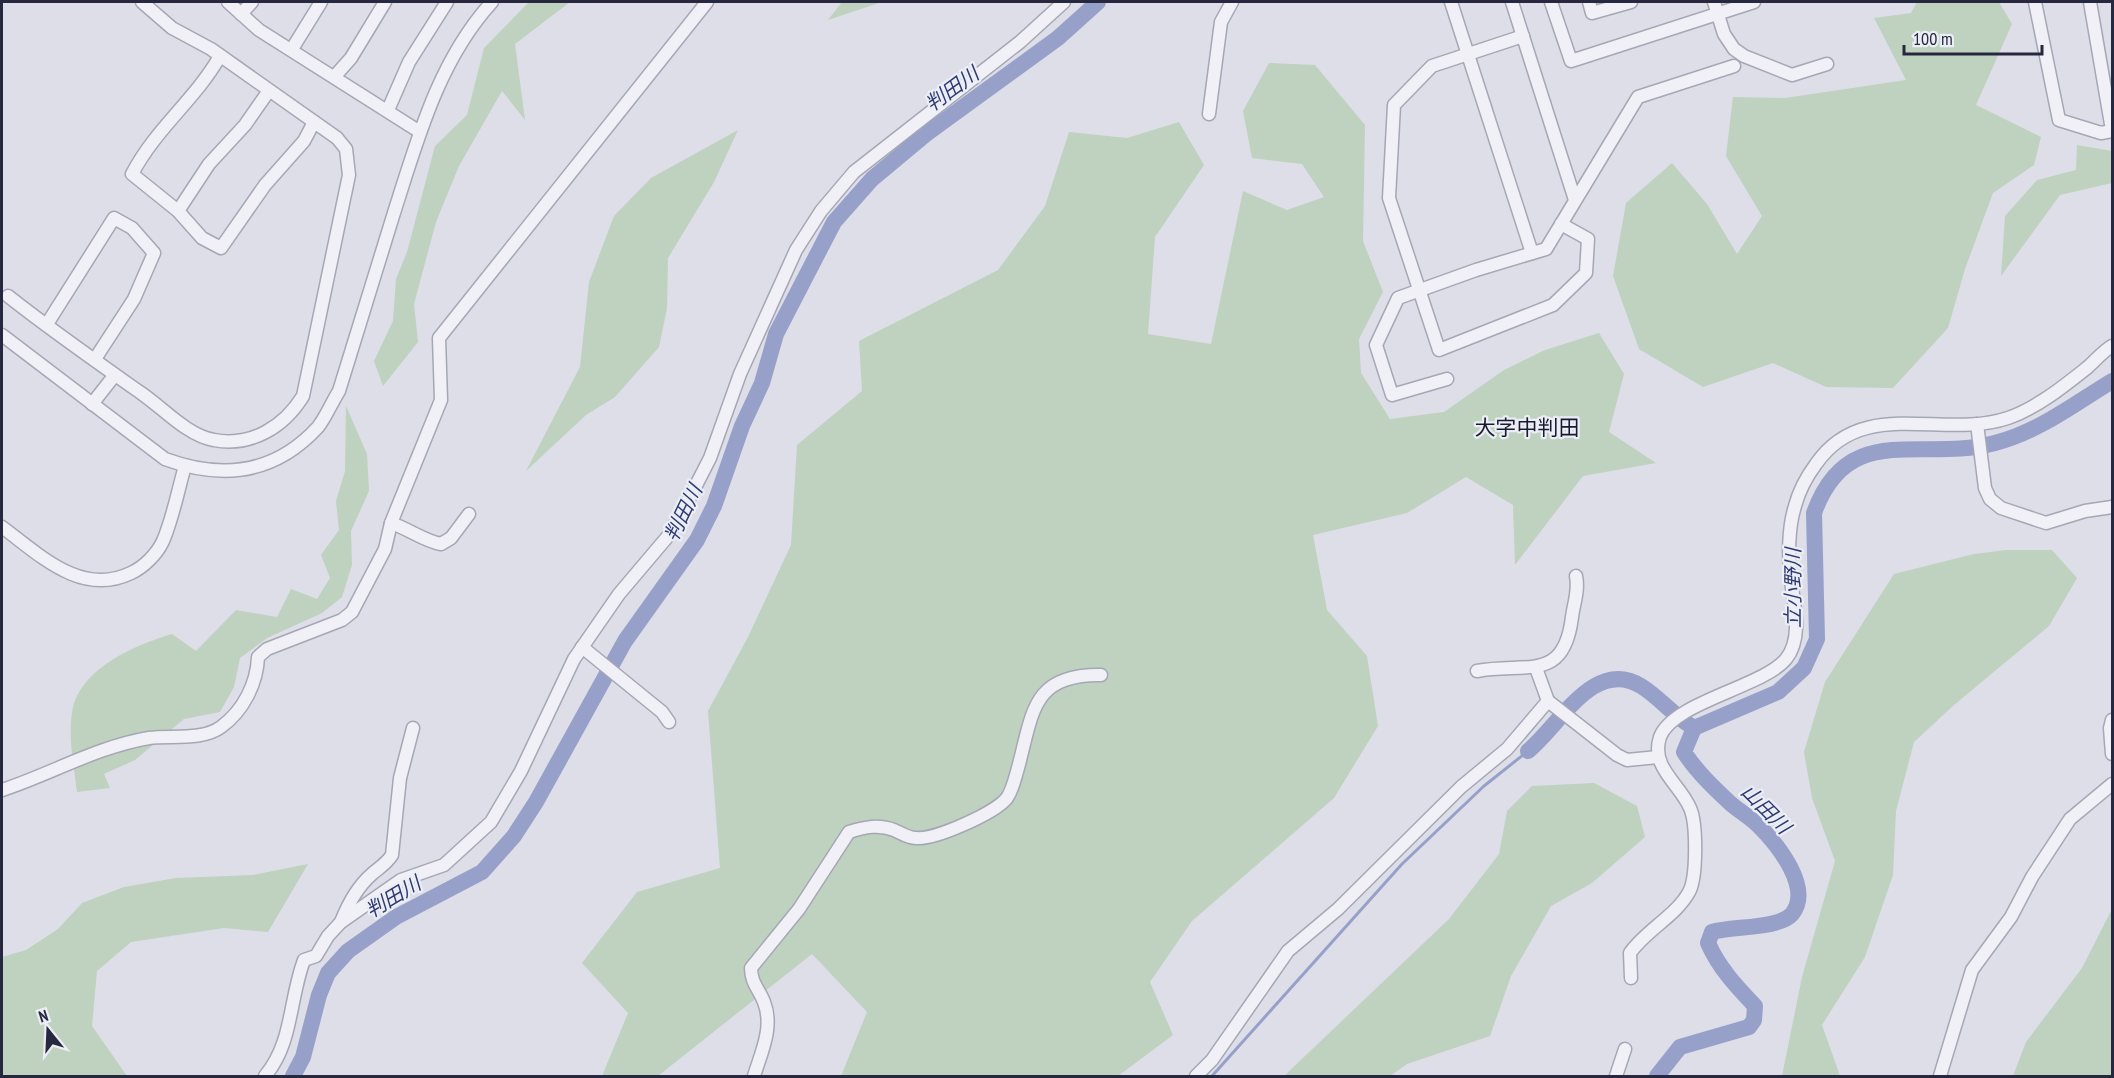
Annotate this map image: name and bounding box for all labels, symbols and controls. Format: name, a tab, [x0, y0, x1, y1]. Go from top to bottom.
scale bar	[1904, 18, 2042, 56]
text: 100 m	[1913, 27, 1953, 50]
water label: 判田川	[920, 60, 986, 117]
district label: 大字中判田	[1475, 414, 1580, 441]
water label: 判田川	[658, 479, 709, 546]
water label: 立小野川	[1780, 546, 1806, 628]
water label: 山田川	[1736, 779, 1798, 841]
water label: 判田川	[361, 869, 427, 924]
north arrow	[18, 1000, 78, 1060]
text: N	[36, 1005, 51, 1027]

